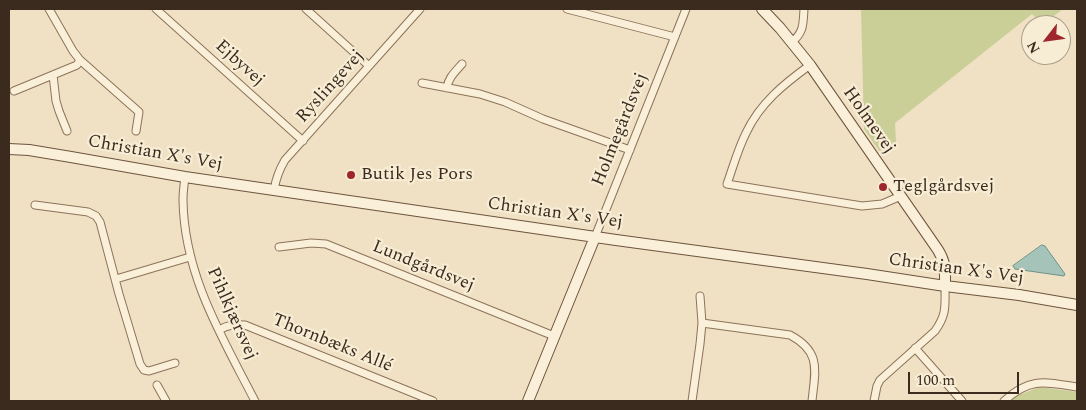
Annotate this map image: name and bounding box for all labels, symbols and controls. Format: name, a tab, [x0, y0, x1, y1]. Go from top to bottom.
north arrow	[1021, 15, 1071, 65]
street label: Ejbyvej	[210, 36, 268, 92]
text: N	[1021, 37, 1045, 57]
street label: Ryslingevej	[293, 46, 369, 128]
street label: Holmegårdsvej	[588, 70, 654, 190]
street label: Holmevej	[837, 83, 899, 159]
street label: Christian X's Vej	[86, 132, 224, 176]
place label: Butik Jes Pors	[361, 164, 473, 186]
marker: Butik Jes Pors	[345, 169, 357, 181]
place label: Teglgårdsvej	[893, 176, 994, 198]
marker: Teglgårdsvej	[877, 181, 889, 193]
street label: Christian X's Vej	[486, 194, 624, 234]
street label: Lundgårdsvej	[369, 237, 477, 297]
street label: Christian X's Vej	[887, 250, 1025, 290]
street label: Pihlkjærsvej	[201, 264, 261, 364]
street label: Thornbæks Allé	[269, 310, 395, 378]
scale bar	[911, 362, 1022, 394]
text: 100 m	[916, 369, 955, 392]

